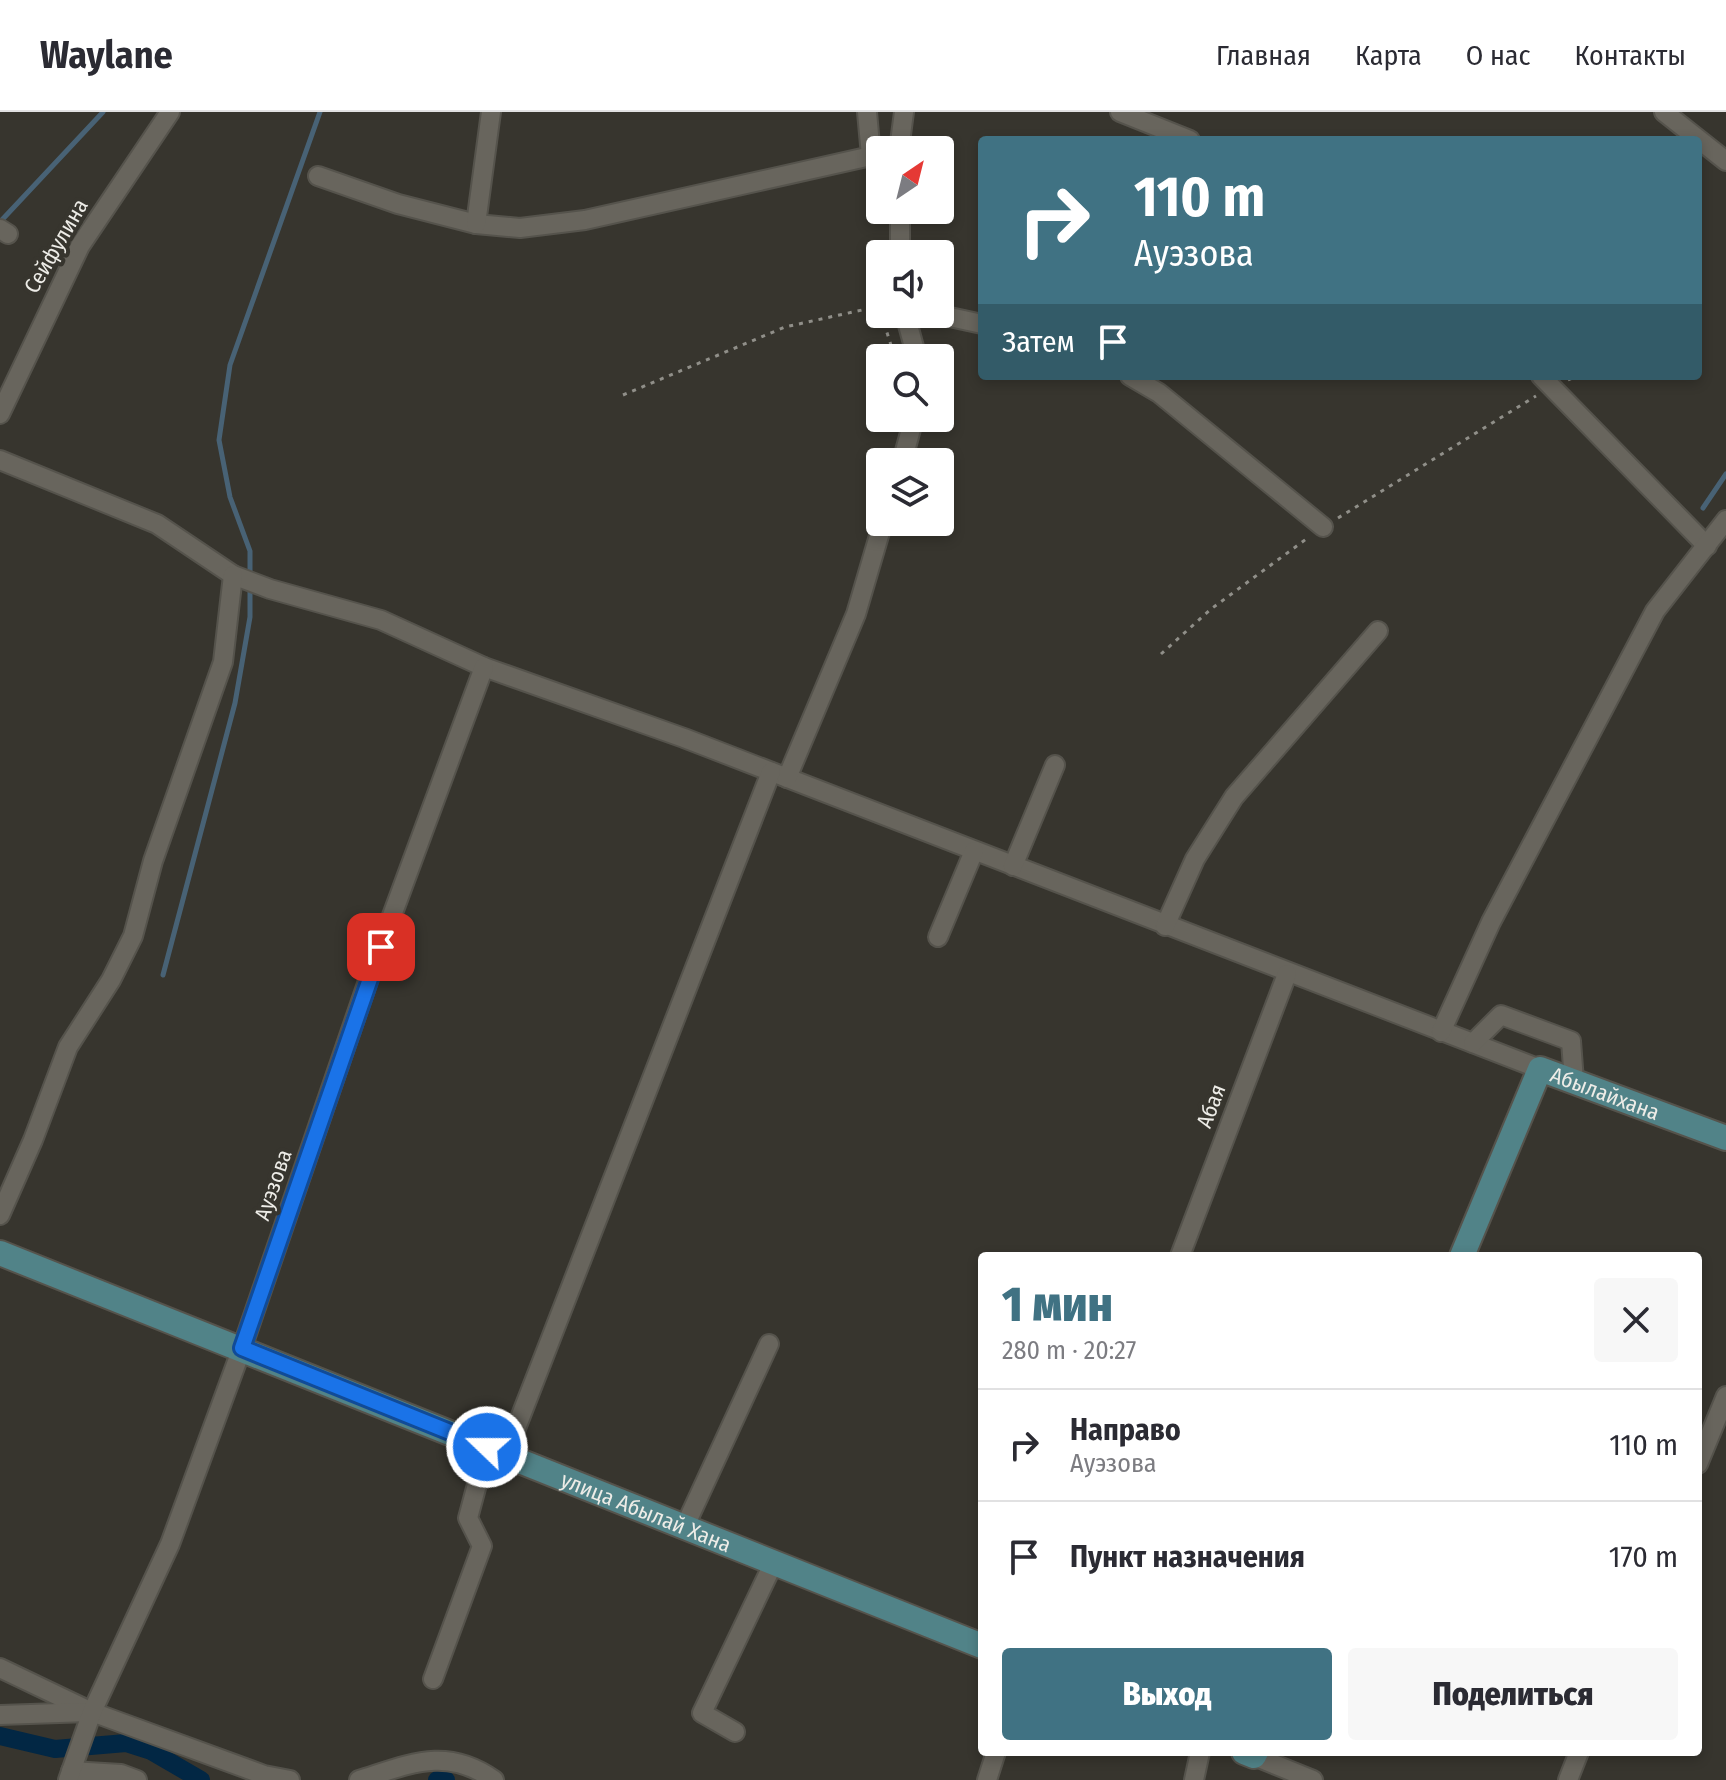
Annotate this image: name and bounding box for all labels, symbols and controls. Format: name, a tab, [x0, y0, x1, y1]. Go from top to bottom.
text: Waylane	[40, 32, 173, 78]
text: Главная	[1216, 39, 1311, 72]
text: Карта	[1355, 39, 1422, 72]
text: О нас	[1466, 39, 1531, 72]
text: Контакты	[1575, 39, 1686, 72]
north arrow	[866, 136, 954, 224]
map controls	[866, 136, 954, 536]
text: 110 m	[1134, 164, 1265, 231]
icon: right	[1002, 168, 1106, 272]
street label: Сейфулина	[18, 194, 94, 298]
text: Ауэзова	[1134, 232, 1254, 276]
button: sound	[866, 240, 954, 328]
icon: arrive	[1091, 320, 1135, 364]
text: Затем	[1002, 324, 1075, 360]
button: search	[866, 344, 954, 432]
button: layers	[866, 448, 954, 536]
pin	[347, 913, 415, 981]
icon: arrive	[359, 925, 403, 969]
street label: Абылайхана	[1547, 1061, 1663, 1126]
street label: Абая	[1190, 1080, 1232, 1132]
street label: Ауэзова	[248, 1146, 298, 1224]
text: 1 мин	[1002, 1276, 1113, 1334]
button: close	[1594, 1278, 1678, 1362]
text: 280 m · 20:27	[1002, 1335, 1136, 1366]
position arrow	[445, 1405, 529, 1489]
text: Направо	[1070, 1412, 1181, 1448]
icon: right	[1002, 1423, 1046, 1467]
text: 110 m	[1609, 1427, 1678, 1463]
text: Ауэзова	[1070, 1448, 1156, 1479]
street label: улица Абылай Хана	[557, 1465, 735, 1558]
icon: arrive	[1002, 1535, 1046, 1579]
text: Пункт назначения	[1070, 1539, 1305, 1575]
text: 170 m	[1609, 1539, 1678, 1575]
button: Выход	[1002, 1648, 1332, 1740]
button: Поделиться	[1348, 1648, 1678, 1740]

